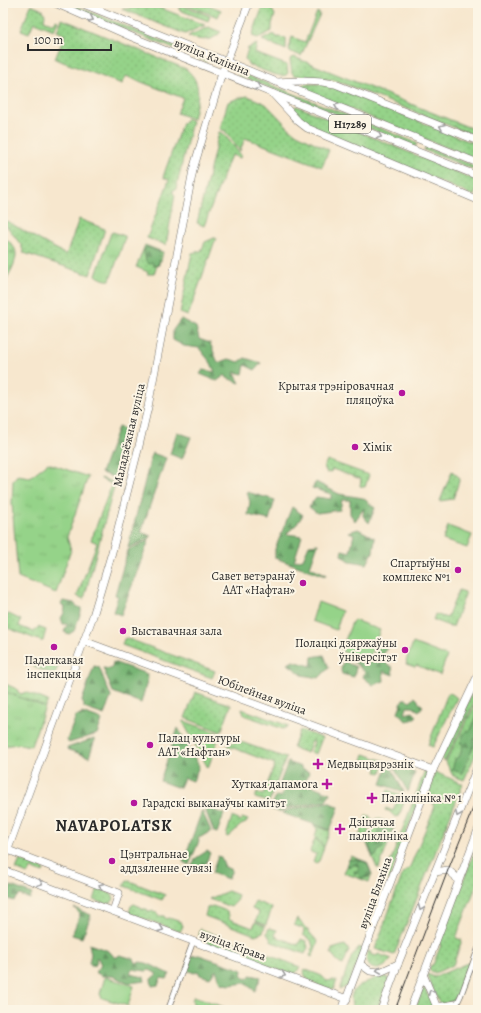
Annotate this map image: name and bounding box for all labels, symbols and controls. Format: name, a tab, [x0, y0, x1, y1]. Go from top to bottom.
one-way arrow	[87, 14, 94, 22]
scale bar	[28, 26, 111, 52]
text: 100 m	[34, 32, 63, 48]
street label: вуліца Калініна	[172, 35, 253, 80]
one-way arrow	[255, 83, 262, 91]
one-way arrow	[333, 103, 340, 111]
road number: Н17289	[329, 115, 371, 133]
one-way arrow	[438, 123, 445, 131]
one-way arrow	[375, 131, 382, 139]
place label: Крытая трэніровачная пляцоўка	[278, 378, 394, 408]
street label: Маладзёжная вуліца	[109, 381, 149, 488]
marker: Крытая трэніровачная пляцоўка	[397, 388, 407, 398]
place label: Хімік	[363, 439, 392, 455]
marker: Хімік	[350, 442, 360, 452]
place label: Спартыўны комплекс №1	[383, 555, 450, 585]
marker: Спартыўны комплекс №1	[453, 565, 463, 575]
place label: Савет ветэранаў ААТ «Нафтан»	[212, 568, 296, 598]
marker: Савет ветэранаў ААТ «Нафтан»	[298, 578, 308, 588]
place label: Выставачная зала	[131, 623, 222, 639]
marker: Выставачная зала	[118, 626, 128, 636]
place label: Полацкі дзяржаўны ўніверсітэт	[295, 635, 398, 665]
marker: Падаткавая інспекцыя	[49, 642, 59, 652]
marker: Полацкі дзяржаўны ўніверсітэт	[400, 645, 410, 655]
place label: Падаткавая інспекцыя	[24, 652, 84, 682]
street label: Юбілейная вуліца	[215, 671, 309, 719]
place label: Палац культуры ААТ «Нафтан»	[157, 730, 240, 760]
marker: Палац культуры ААТ «Нафтан»	[145, 740, 155, 750]
place label: Медвыцвярэзнік	[327, 756, 414, 772]
marker: Медвыцвярэзнік	[312, 758, 324, 770]
place label: Хуткая дапамога	[232, 776, 318, 792]
marker: Хуткая дапамога	[321, 778, 333, 790]
place label: Паліклініка № 1	[381, 790, 462, 806]
marker: Паліклініка № 1	[366, 792, 378, 804]
place label: Гарадскі выканаўчы камітэт	[142, 795, 286, 811]
marker: Гарадскі выканаўчы камітэт	[129, 798, 139, 808]
one-way arrow	[454, 811, 462, 818]
place label: Дзіцячая паліклініка	[349, 814, 409, 844]
district label: NAVAPOLATSK	[55, 815, 173, 837]
marker: Дзіцячая паліклініка	[334, 823, 346, 835]
place label: Цэнтральнае аддзяленне сувязі	[120, 846, 212, 876]
street label: вуліца Блахіна	[355, 854, 396, 931]
marker: Цэнтральнае аддзяленне сувязі	[107, 856, 117, 866]
one-way arrow	[36, 879, 43, 887]
one-way arrow	[97, 882, 104, 890]
one-way arrow	[417, 904, 425, 911]
one-way arrow	[158, 925, 165, 933]
street label: вуліца Кірава	[198, 926, 269, 965]
one-way arrow	[375, 966, 382, 975]
one-way arrow	[279, 971, 286, 979]
one-way arrow	[427, 988, 435, 995]

